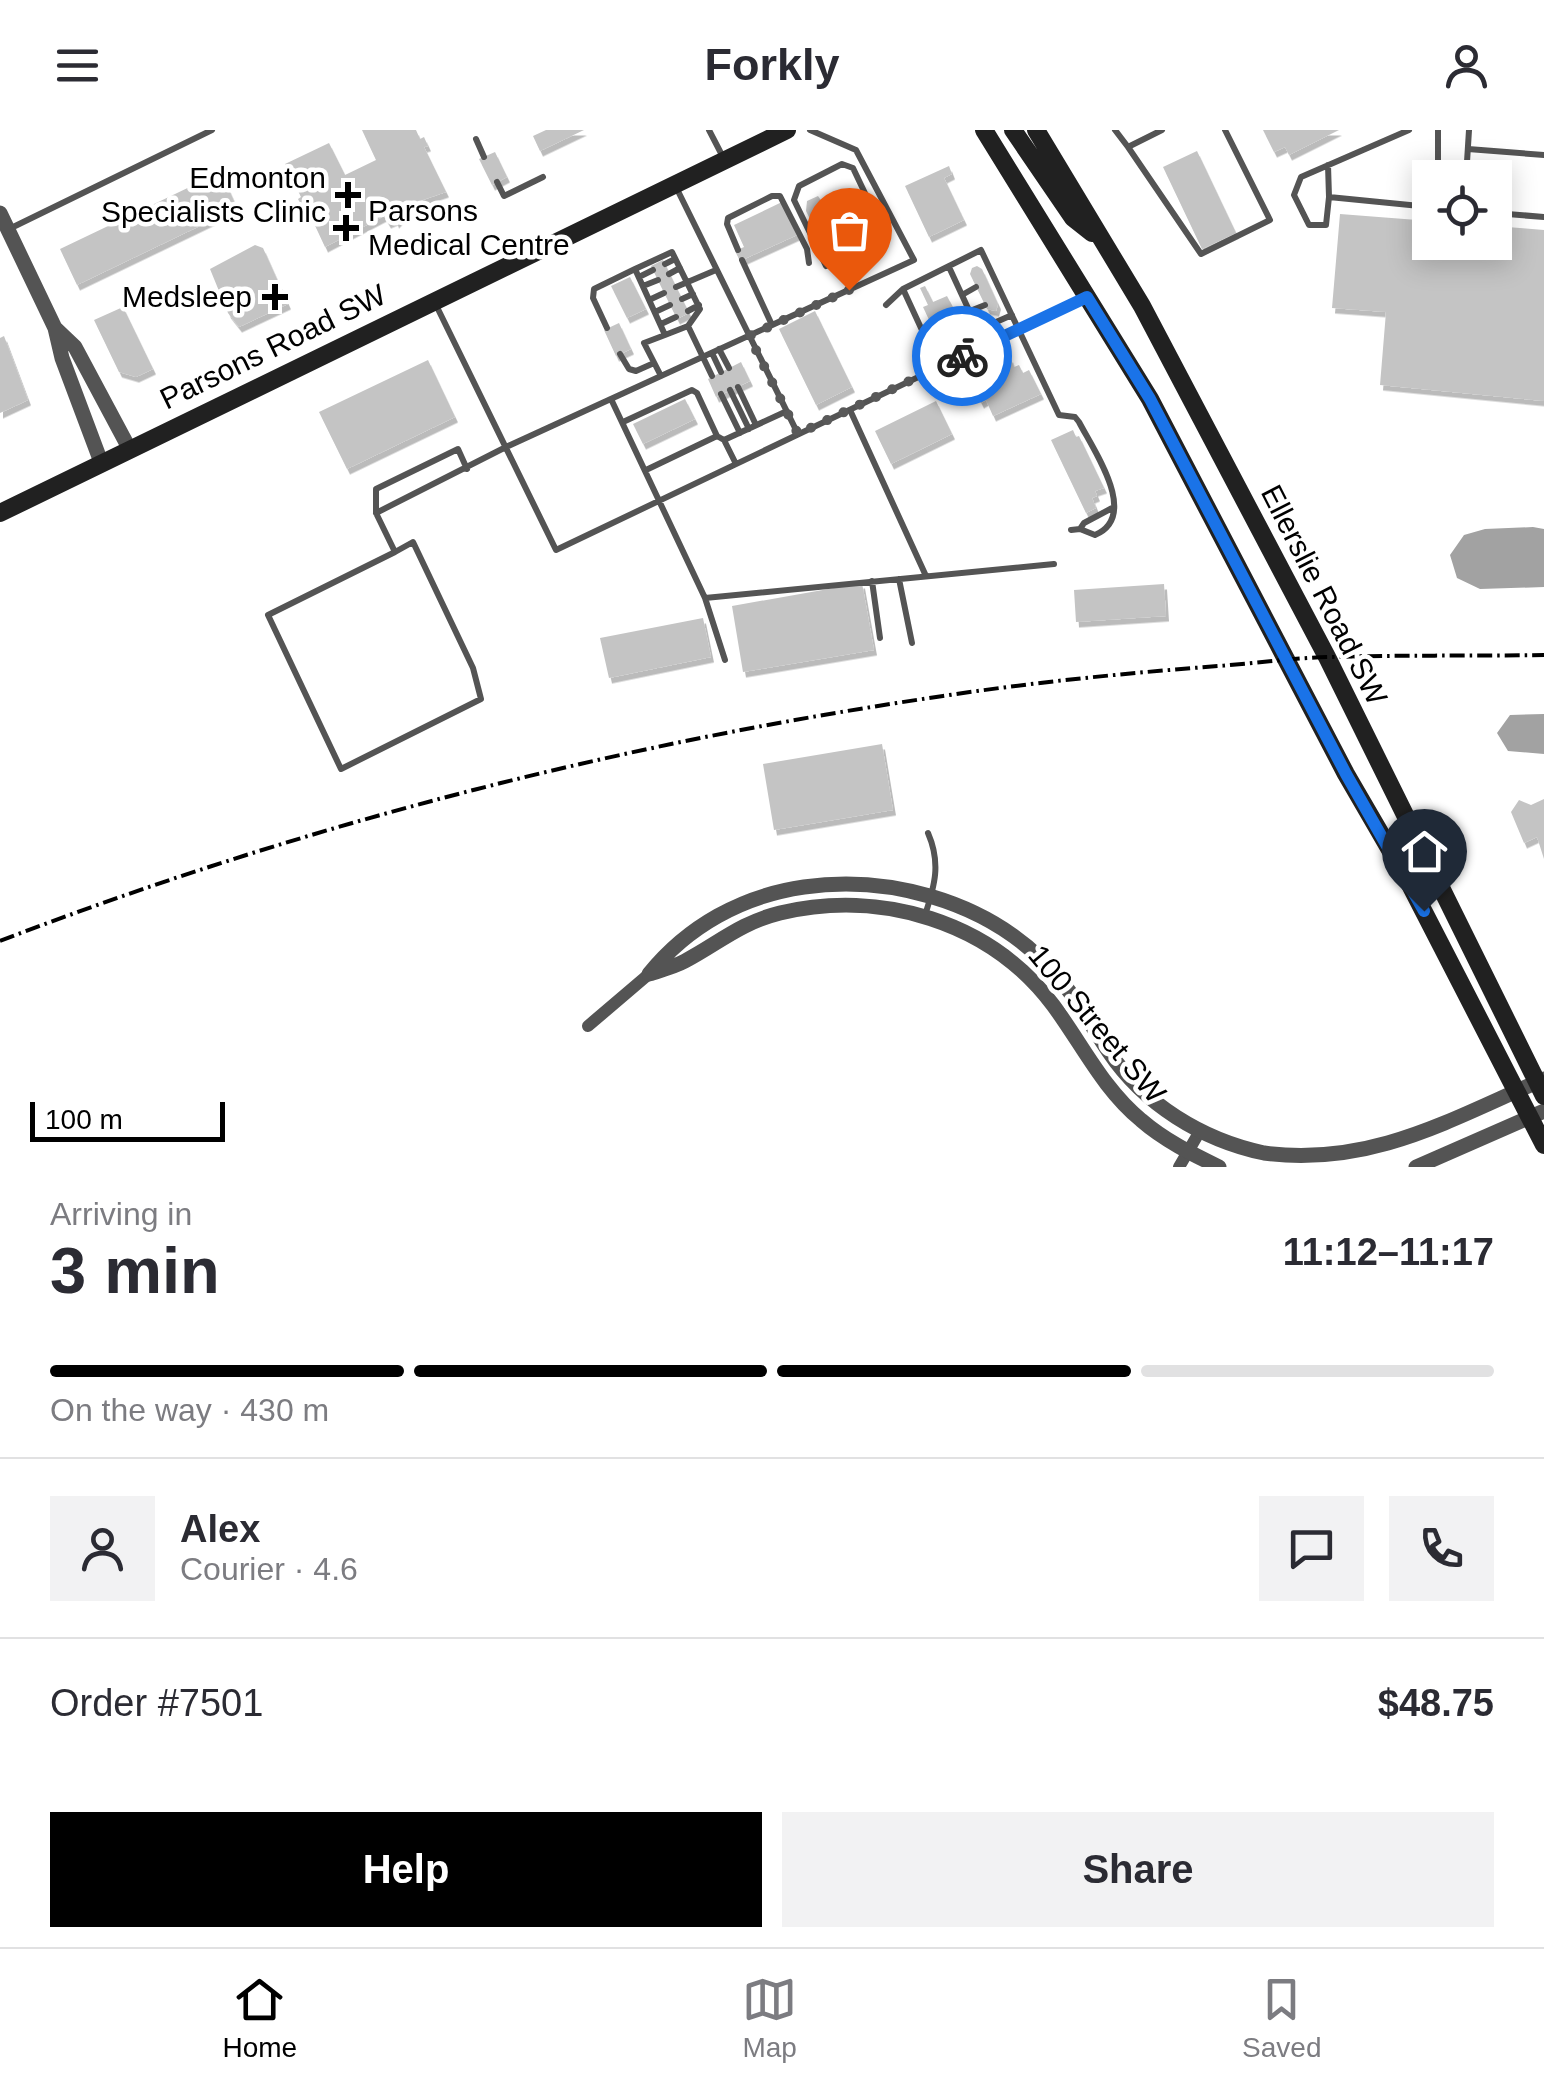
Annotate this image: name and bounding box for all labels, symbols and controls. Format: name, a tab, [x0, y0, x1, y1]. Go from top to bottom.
icon: menu	[50, 38, 105, 93]
icon: person	[1439, 38, 1494, 93]
text: Forkly	[704, 39, 840, 90]
map controls	[1412, 160, 1512, 260]
button: locate	[1412, 160, 1512, 260]
place label: Edmonton Specialists Clinic	[101, 161, 326, 228]
marker: Edmonton Specialists Clinic	[335, 182, 361, 208]
pin	[807, 188, 892, 291]
place label: Parsons Medical Centre	[368, 194, 570, 261]
icon: bag	[822, 203, 877, 258]
marker: Parsons Medical Centre	[333, 215, 359, 241]
street label: Parsons Road SW	[155, 277, 392, 415]
place label: Medsleep	[122, 280, 252, 313]
marker: Medsleep	[262, 284, 288, 310]
courier	[912, 306, 1012, 406]
icon: bike	[935, 329, 990, 384]
street label: Ellerslie Road SW	[1255, 480, 1394, 711]
pin	[1382, 809, 1467, 912]
icon: home	[1397, 824, 1452, 879]
street label: 100 Street SW	[1022, 938, 1173, 1110]
scale bar	[30, 1097, 225, 1141]
text: 100 m	[45, 1104, 123, 1135]
text: Arriving in	[50, 1196, 192, 1232]
text: 11:12–11:17	[1283, 1231, 1494, 1273]
text: 3 min	[50, 1234, 220, 1307]
text: On the way · 430 m	[50, 1392, 329, 1428]
button: person	[50, 1496, 155, 1601]
button: chat	[1259, 1496, 1364, 1601]
button: phone	[1389, 1496, 1494, 1601]
text: Alex	[180, 1508, 260, 1550]
text: Courier · 4.6	[180, 1551, 358, 1587]
text: Order #7501	[50, 1682, 263, 1724]
text: $48.75	[1378, 1682, 1494, 1724]
button: Help	[50, 1812, 762, 1927]
button: Share	[782, 1812, 1494, 1927]
tab: Home	[222, 1972, 297, 2064]
tab: Map	[742, 1972, 797, 2064]
tab: Saved	[1242, 1972, 1321, 2064]

